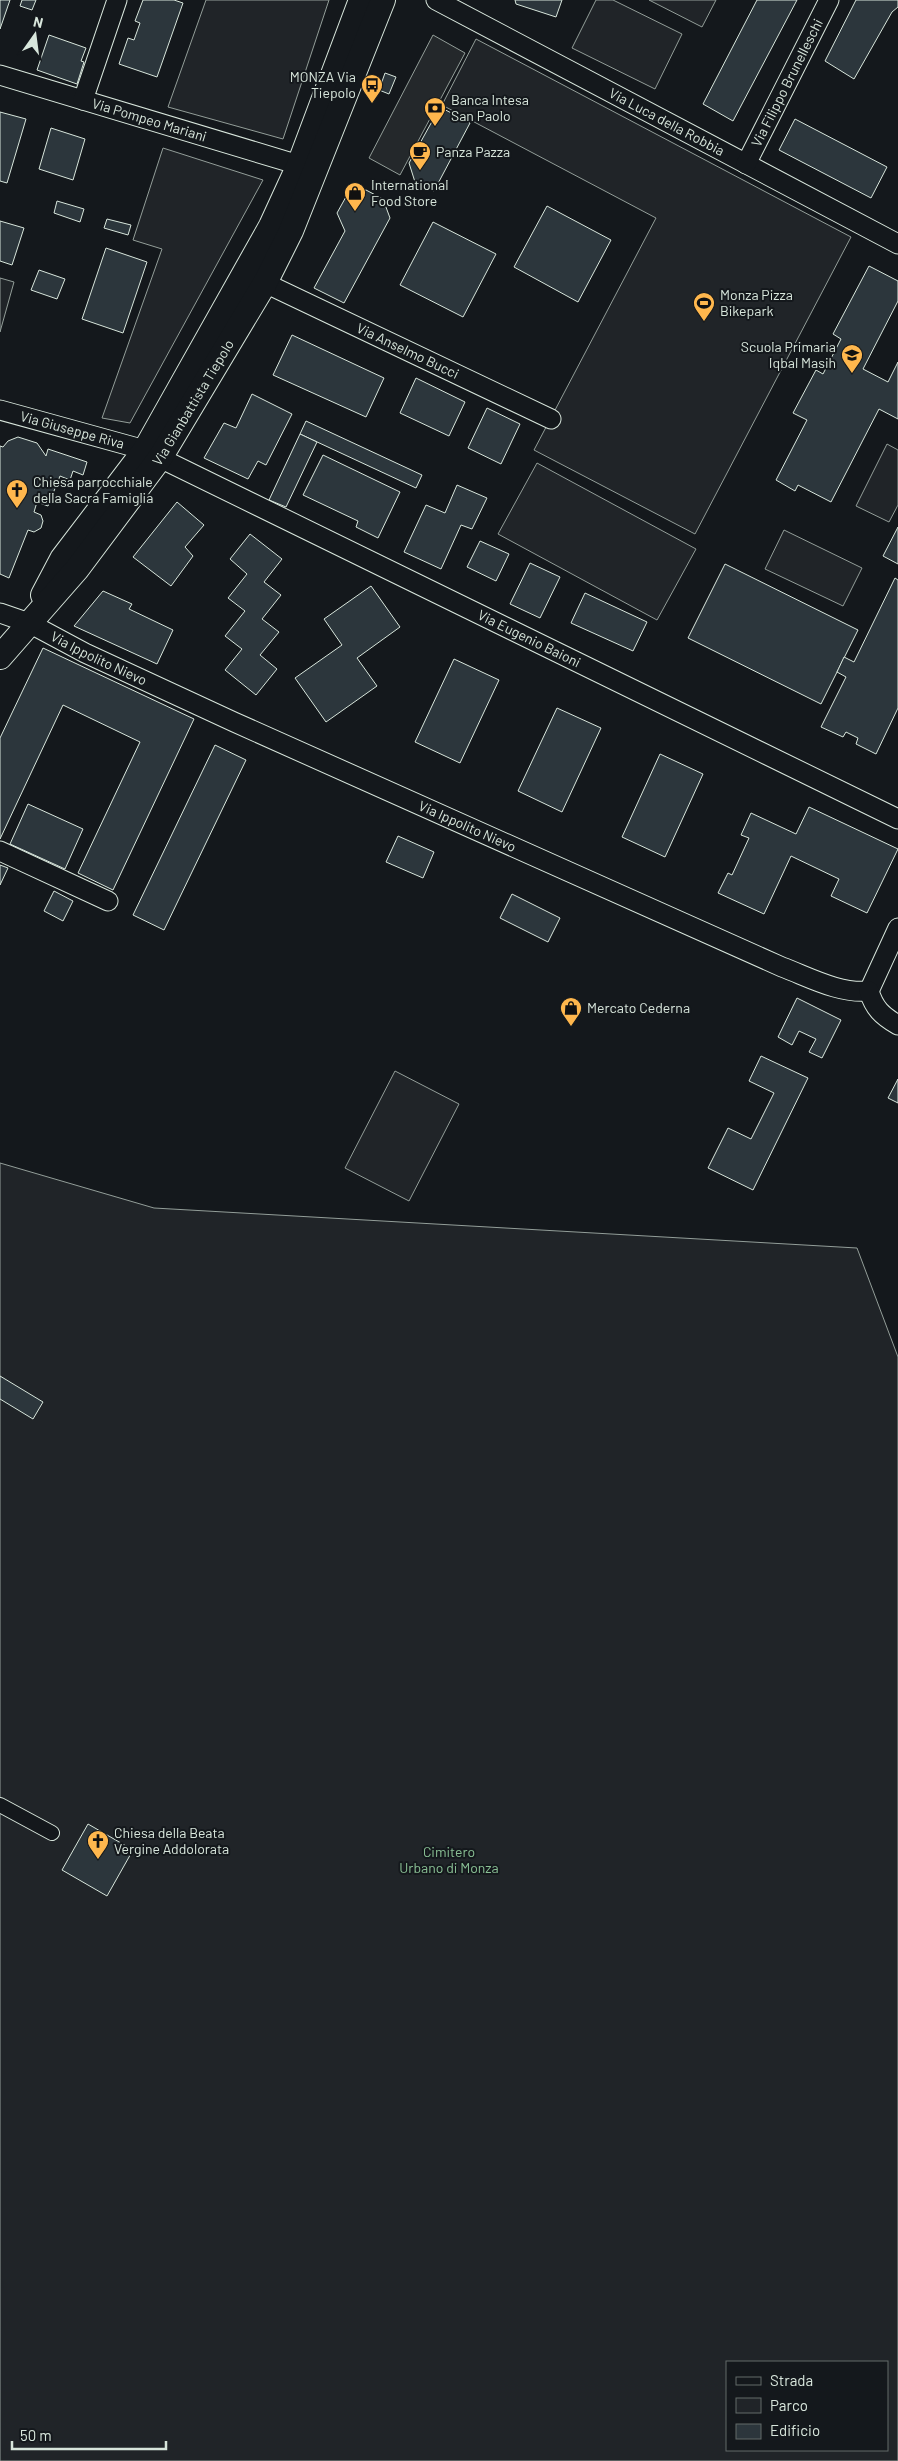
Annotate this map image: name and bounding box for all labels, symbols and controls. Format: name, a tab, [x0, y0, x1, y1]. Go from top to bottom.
north arrow	[10, 10, 60, 60]
text: N	[32, 13, 45, 31]
street label: Via Filippo Brunelleschi	[747, 16, 826, 149]
place label: MONZA Via Tiepolo	[290, 68, 356, 101]
bus stop icon: MONZA Via Tiepolo	[360, 73, 384, 104]
street label: Via Luca della Robbia	[606, 84, 728, 159]
place label: Banca Intesa San Paolo	[451, 91, 529, 124]
street label: Via Pompeo Mariani	[90, 94, 209, 145]
bank icon: Banca Intesa San Paolo	[423, 96, 447, 127]
cafe icon: Panza Pazza	[408, 140, 432, 171]
place label: Panza Pazza	[436, 143, 510, 160]
place label: International Food Store	[371, 176, 448, 209]
shop icon: International Food Store	[343, 181, 367, 212]
place label: Monza Pizza Bikepark	[720, 286, 793, 319]
sports icon: Monza Pizza Bikepark	[692, 291, 716, 322]
street label: Via Anselmo Bucci	[354, 319, 462, 382]
street label: Via Gianbattista Tiepolo	[148, 336, 237, 469]
place label: Scuola Primaria Iqbal Masih	[741, 338, 836, 371]
school or university icon: Scuola Primaria Iqbal Masih	[840, 343, 864, 374]
street label: Via Giuseppe Riva	[19, 407, 126, 452]
place label: Chiesa parrocchiale della Sacra Famiglia	[33, 473, 153, 506]
church icon: Chiesa parrocchiale della Sacra Famiglia	[5, 478, 29, 509]
street label: Via Eugenio Baioni	[475, 606, 584, 671]
street label: Via Ippolito Nievo	[48, 627, 150, 689]
street label: Via Ippolito Nievo	[416, 797, 519, 855]
shop icon: Mercato Cederna	[559, 996, 583, 1027]
place label: Mercato Cederna	[587, 999, 690, 1016]
place label: Chiesa della Beata Vergine Addolorata	[114, 1824, 229, 1857]
church icon: Chiesa della Beata Vergine Addolorata	[86, 1829, 110, 1860]
park label: Cimitero Urbano di Monza	[399, 1843, 499, 1876]
legend	[726, 2361, 888, 2451]
text: Strada	[770, 2371, 813, 2389]
text: Parco	[770, 2396, 808, 2414]
scale bar	[12, 2418, 166, 2450]
text: Edificio	[770, 2421, 820, 2439]
text: 50 m	[20, 2426, 52, 2444]

